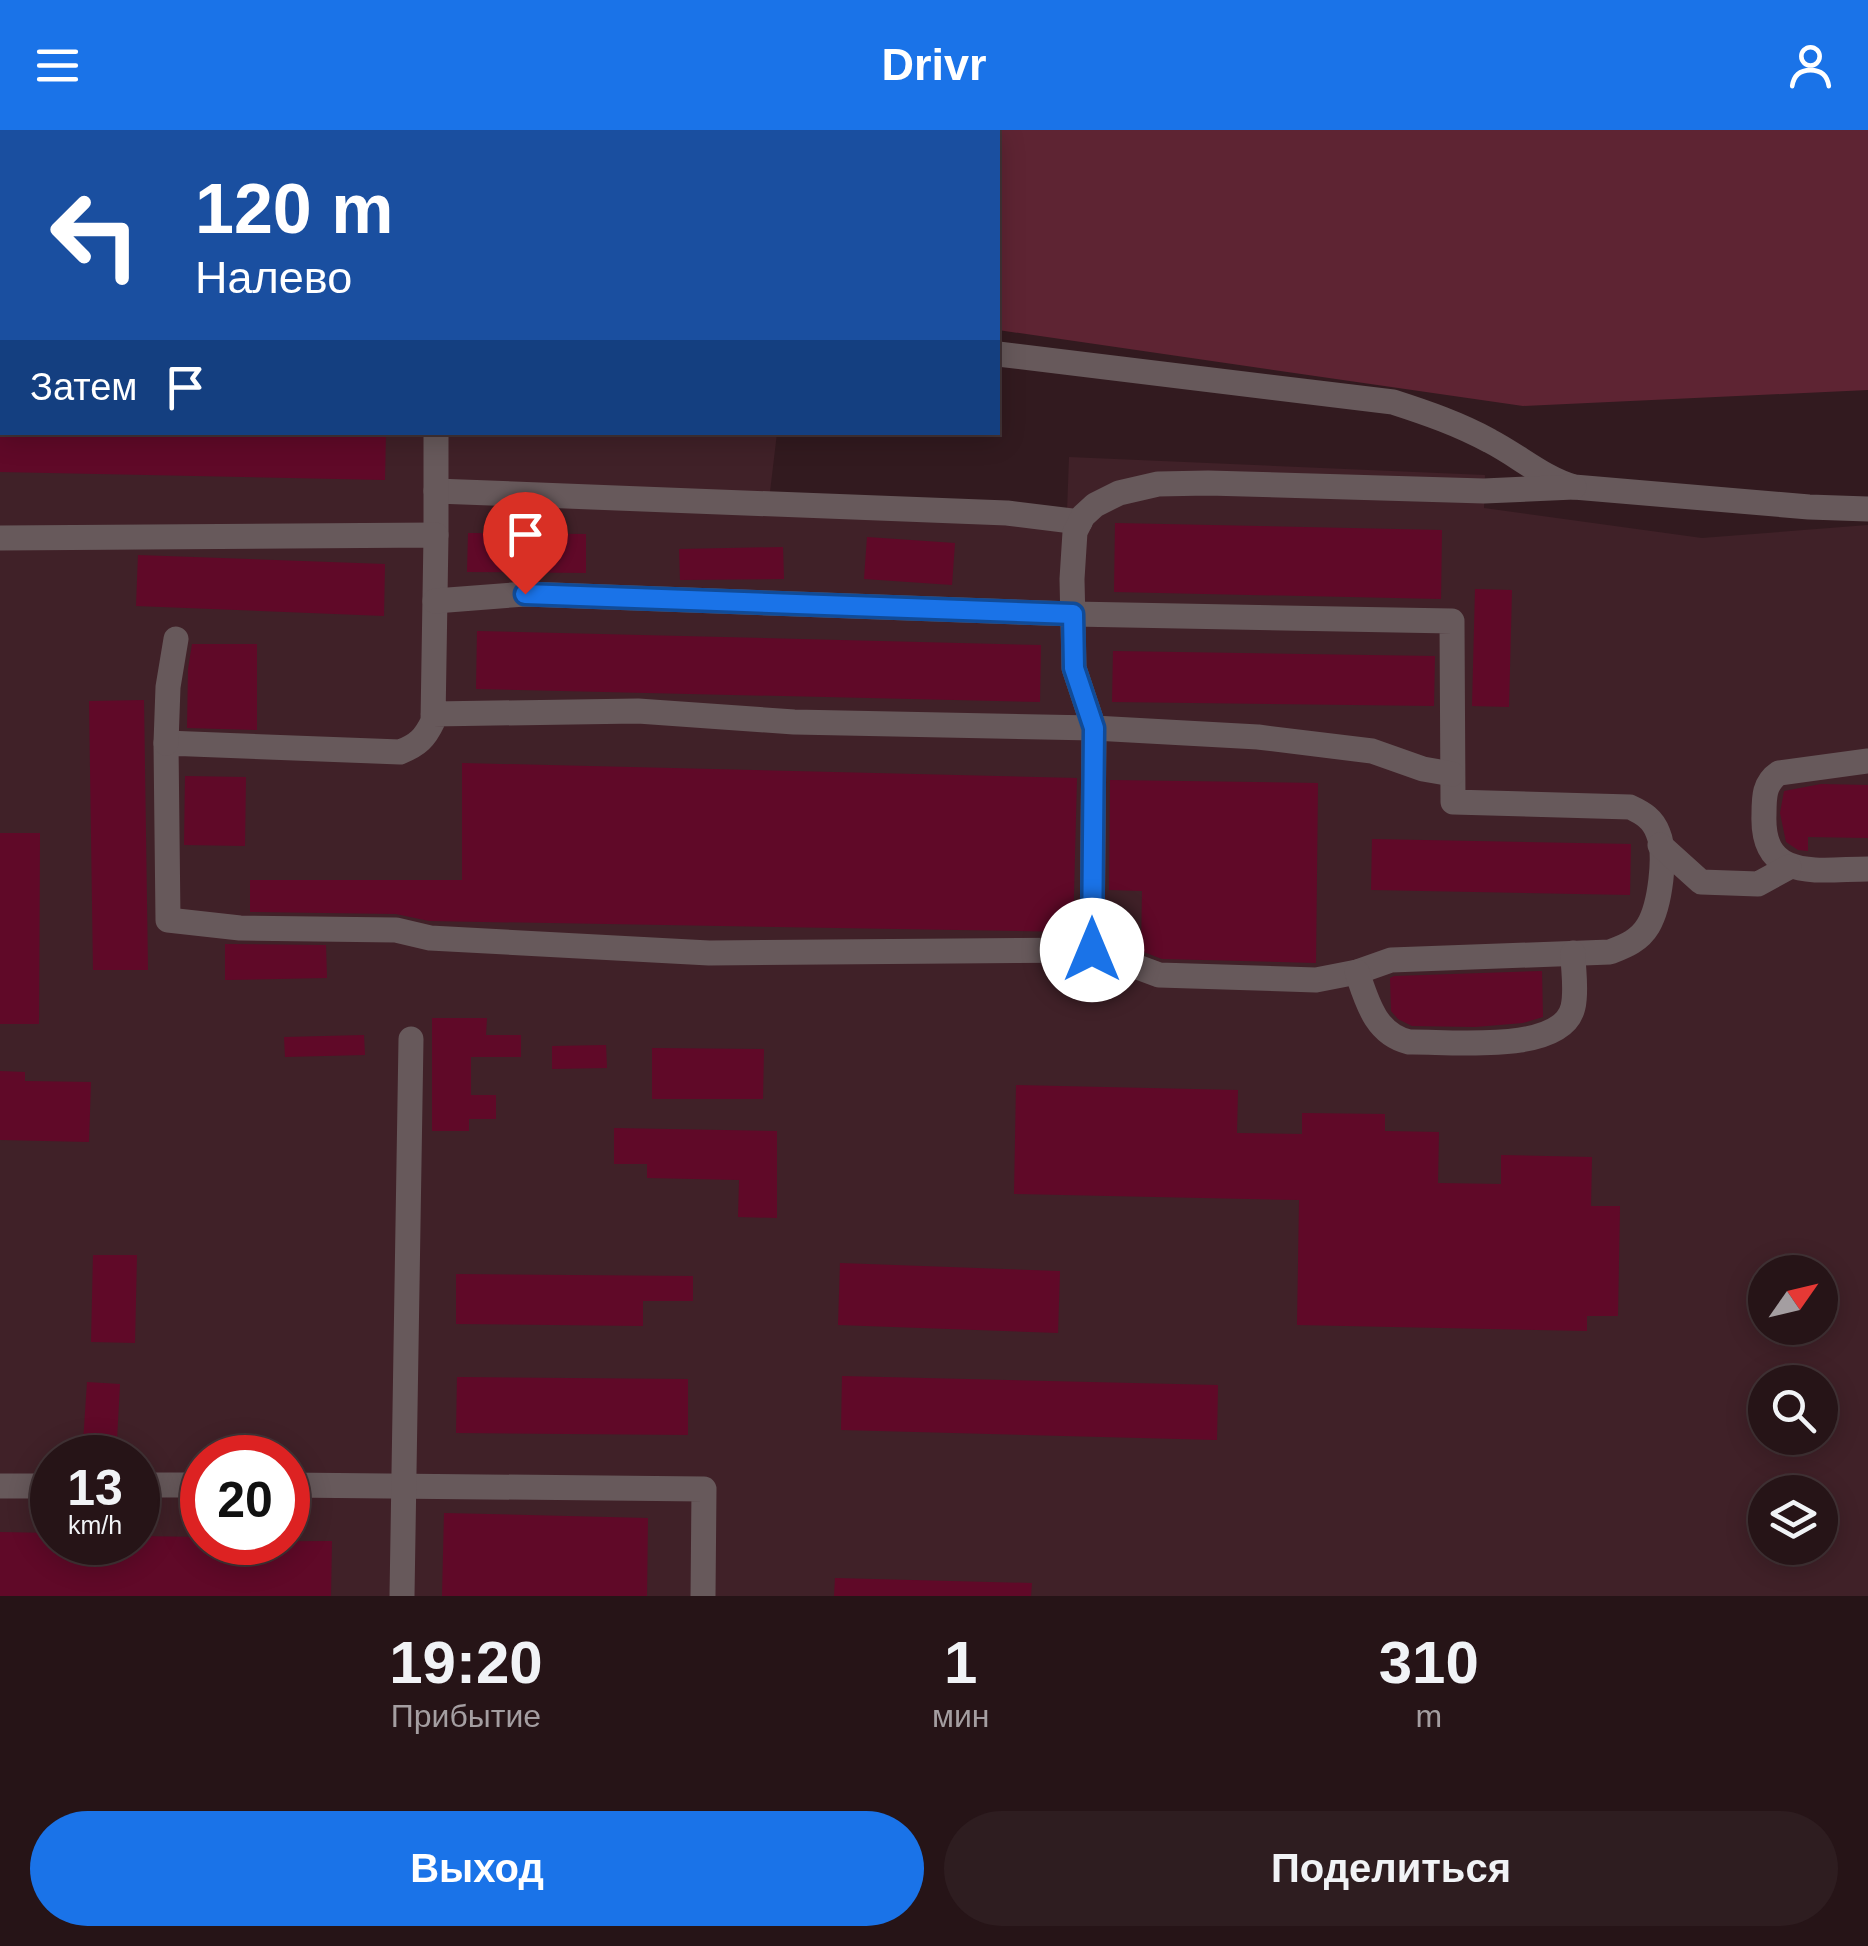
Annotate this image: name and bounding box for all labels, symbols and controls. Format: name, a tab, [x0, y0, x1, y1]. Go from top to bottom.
icon: menu	[30, 38, 85, 93]
icon: person	[1783, 38, 1838, 93]
text: Drivr	[881, 39, 987, 90]
icon: left	[30, 170, 160, 300]
text: 120 m	[195, 170, 393, 248]
text: Налево	[195, 252, 352, 303]
icon: arrive	[158, 360, 213, 415]
text: Затем	[30, 366, 138, 408]
pin	[483, 492, 568, 595]
icon: arrive	[498, 507, 553, 562]
position arrow	[1040, 898, 1144, 1002]
north arrow	[1748, 1255, 1838, 1345]
map controls	[1748, 1255, 1838, 1565]
button: search	[1748, 1365, 1838, 1455]
speed limit sign: 20	[180, 1435, 310, 1565]
text: 13	[67, 1460, 123, 1516]
button: layers	[1748, 1475, 1838, 1565]
text: km/h	[68, 1511, 122, 1539]
text: 19:20	[389, 1629, 543, 1696]
text: 1	[944, 1629, 977, 1696]
text: 310	[1379, 1629, 1479, 1696]
text: Прибытие	[391, 1698, 541, 1734]
text: мин	[932, 1698, 989, 1734]
text: m	[1415, 1698, 1442, 1734]
button: Выход	[30, 1811, 924, 1926]
button: Поделиться	[944, 1811, 1838, 1926]

